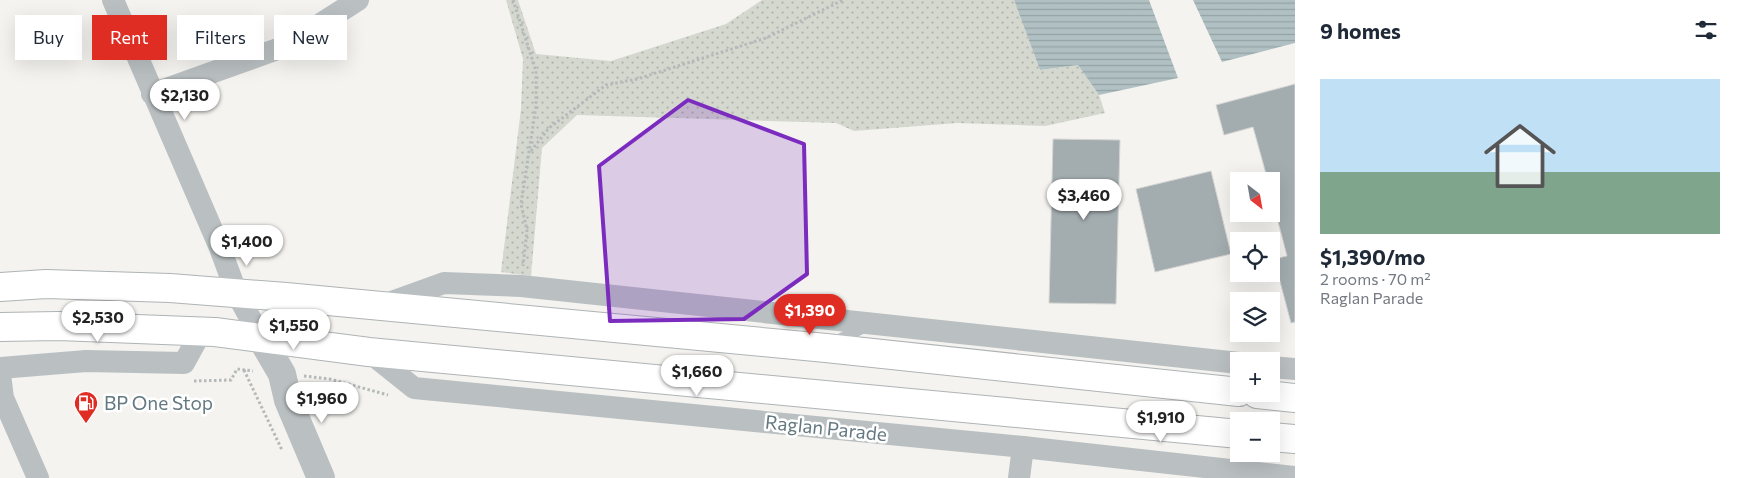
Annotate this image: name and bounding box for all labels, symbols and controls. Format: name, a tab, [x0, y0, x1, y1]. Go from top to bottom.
chip: Buy	[15, 15, 82, 60]
chip: Rent	[92, 15, 167, 60]
chip: Filters	[177, 15, 264, 60]
chip: New	[274, 15, 347, 60]
icon: filters	[1692, 16, 1720, 44]
text: 9 homes	[1320, 18, 1401, 43]
pin: $2,130	[144, 78, 226, 121]
text: $2,130	[161, 85, 209, 104]
icon: home	[1475, 111, 1565, 201]
north arrow	[1230, 172, 1280, 222]
map controls	[1230, 172, 1280, 462]
pin: $3,460	[1043, 178, 1125, 221]
text: $3,460	[1058, 185, 1110, 204]
pin: $1,400	[206, 224, 288, 267]
text: $1,400	[221, 231, 273, 250]
button: locate	[1230, 232, 1280, 282]
text: $1,390/mo	[1320, 244, 1425, 269]
text: 2 rooms · 70 m²	[1320, 269, 1431, 288]
text: Raglan Parade	[1320, 288, 1423, 307]
button: layers	[1230, 292, 1280, 342]
pin: $1,390	[769, 294, 851, 336]
pin: $2,530	[57, 300, 139, 343]
text: $1,390	[785, 300, 835, 319]
text: $2,530	[72, 307, 124, 326]
pin: $1,550	[253, 308, 335, 351]
text: $1,550	[269, 315, 319, 334]
button: +	[1230, 352, 1280, 402]
pin: $1,660	[656, 354, 738, 397]
text: $1,660	[672, 361, 722, 380]
pin: $1,960	[281, 382, 363, 424]
text: $1,960	[297, 388, 347, 407]
fuel station icon: BP One Stop	[73, 390, 99, 424]
place label: BP One Stop	[104, 391, 213, 414]
pin: $1,910	[1120, 400, 1202, 443]
text: $1,910	[1137, 407, 1185, 426]
street label: Raglan Parade	[764, 410, 888, 445]
button: −	[1230, 412, 1280, 462]

